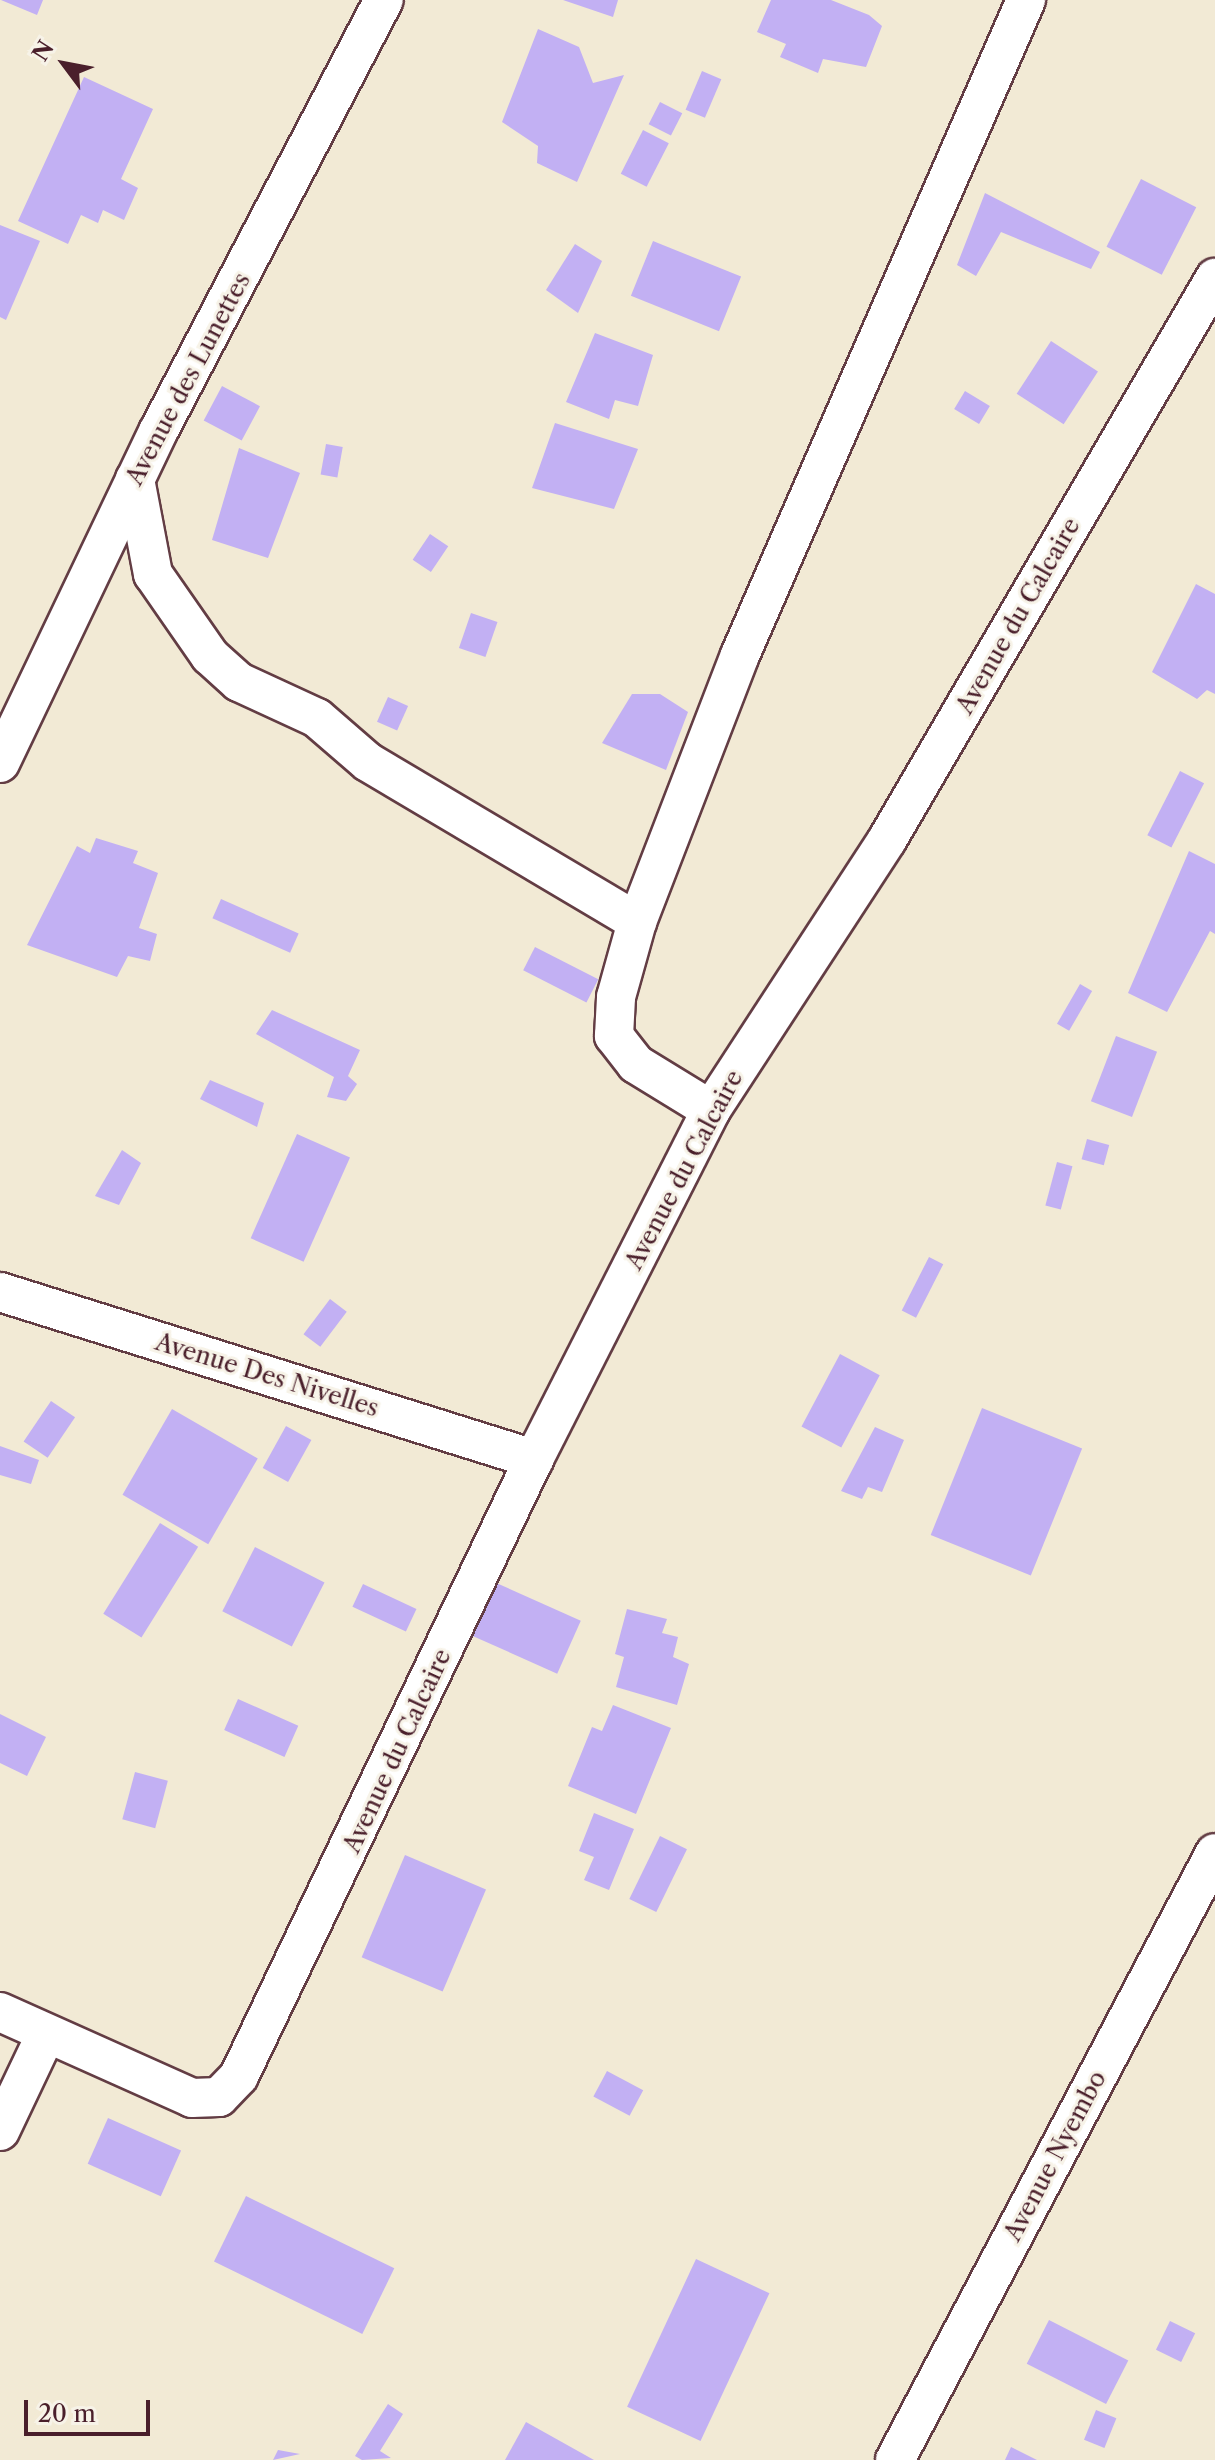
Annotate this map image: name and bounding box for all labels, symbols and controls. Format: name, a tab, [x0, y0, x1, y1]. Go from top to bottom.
north arrow	[24, 24, 104, 104]
text: N	[27, 36, 60, 66]
street label: Avenue des Lunettes	[120, 268, 256, 490]
street label: Avenue du Calcaire	[950, 513, 1086, 719]
street label: Avenue du Calcaire	[619, 1065, 749, 1275]
street label: Avenue Des Nivelles	[152, 1327, 382, 1423]
street label: Avenue du Calcaire	[337, 1644, 457, 1858]
street label: Avenue Nyembo	[998, 2066, 1112, 2246]
scale bar	[28, 2384, 154, 2434]
text: 20 m	[38, 2399, 96, 2428]

